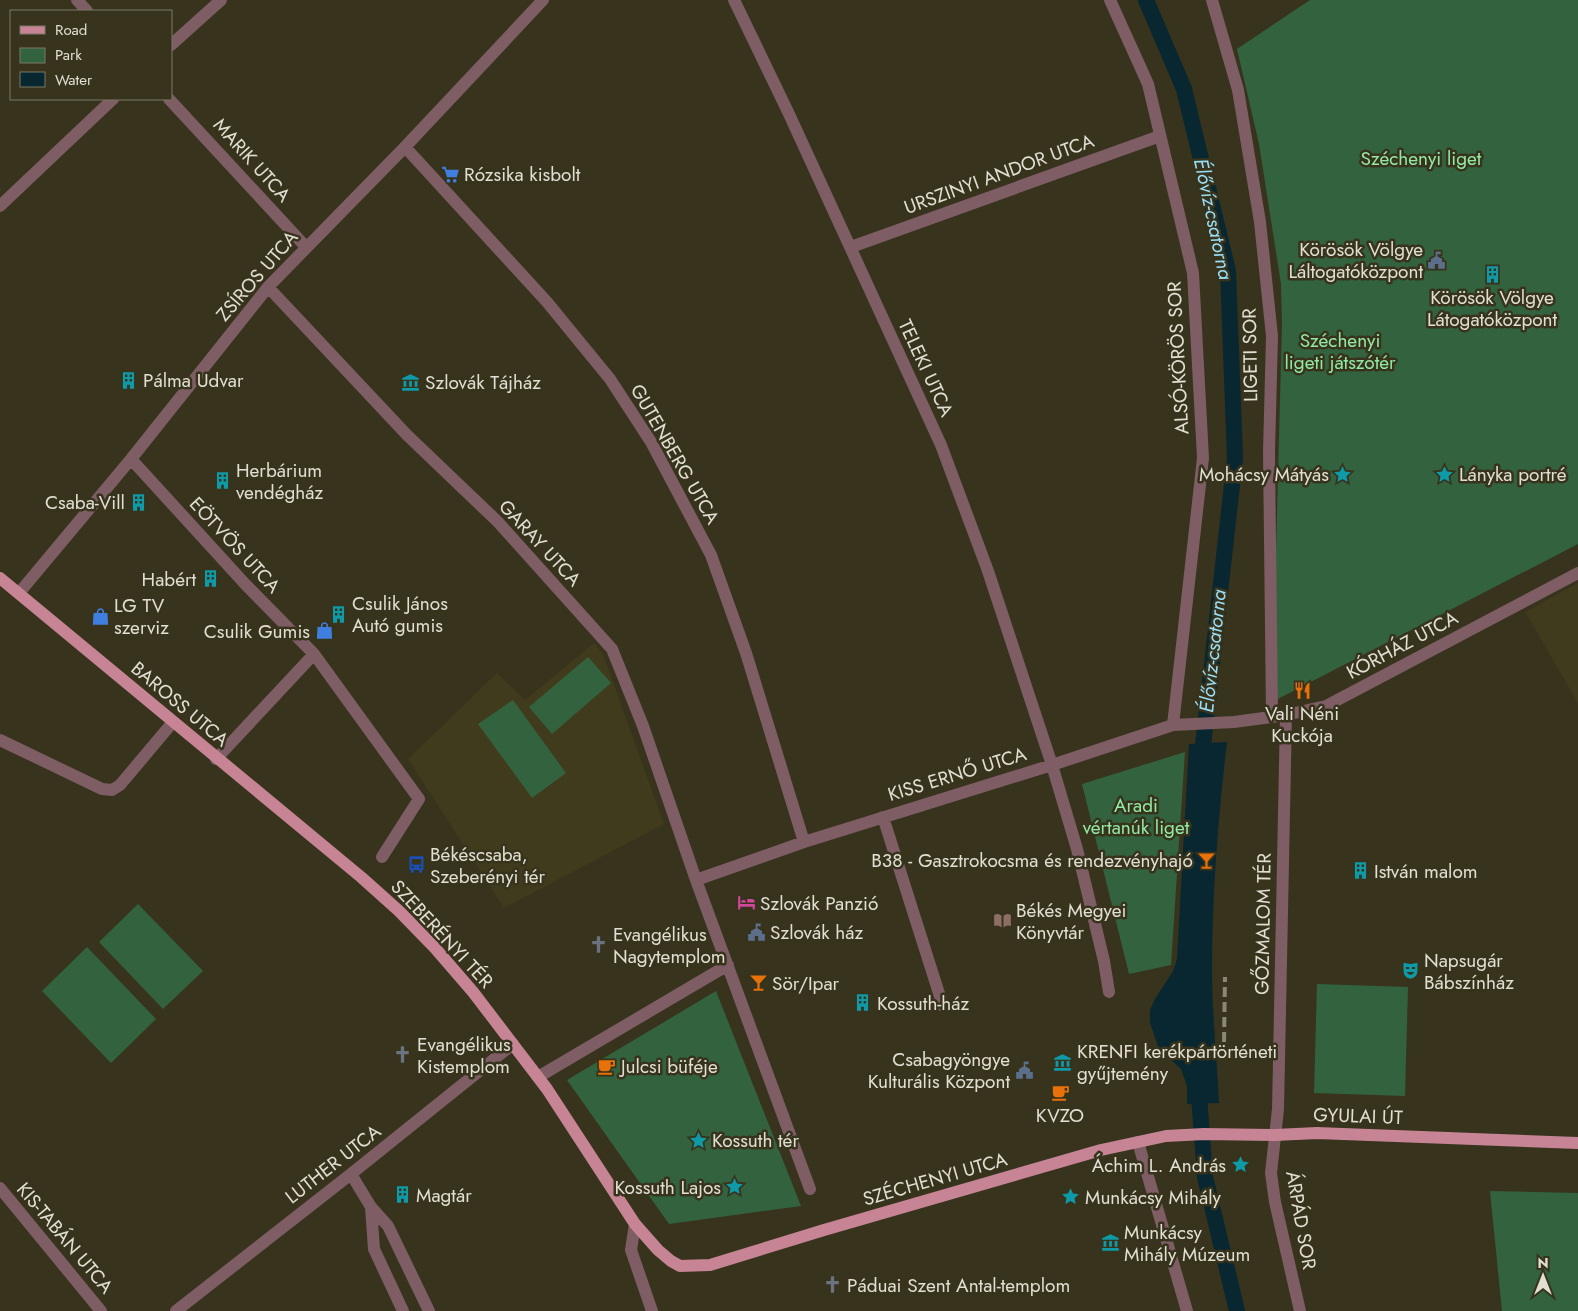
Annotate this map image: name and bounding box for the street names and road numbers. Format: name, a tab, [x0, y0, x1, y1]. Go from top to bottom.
street label: MARIK UTCA	[207, 112, 297, 208]
street label: URSZINYI ANDOR UTCA	[900, 127, 1098, 221]
street label: ZSÍROS UTCA	[210, 224, 304, 327]
street label: ALSÓ-KÖRÖS SOR	[1160, 280, 1195, 435]
street label: LIGETI SOR	[1236, 308, 1264, 402]
street label: TELEKI UTCA	[892, 315, 960, 421]
street label: GUTENBERG UTCA	[624, 379, 726, 529]
street label: EÖTVÖS UTCA	[183, 491, 287, 599]
street label: GARAY UTCA	[493, 494, 588, 593]
street label: KÓRHÁZ UTCA	[1342, 604, 1463, 686]
street label: BAROSS UTCA	[125, 655, 235, 753]
street label: KISS ERNŐ UTCA	[884, 740, 1030, 808]
street label: GŐZMALOM TÉR	[1248, 852, 1278, 995]
street label: SZEBERÉNYI TÉR	[385, 874, 500, 994]
street label: GYULAI ÚT	[1313, 1101, 1403, 1131]
street label: LUTHER UTCA	[279, 1118, 387, 1210]
street label: SZÉCHENYI UTCA	[860, 1145, 1011, 1213]
street label: ÁRPÁD SOR	[1279, 1169, 1323, 1272]
street label: KIS-TABÁN UTCA	[10, 1177, 120, 1300]

